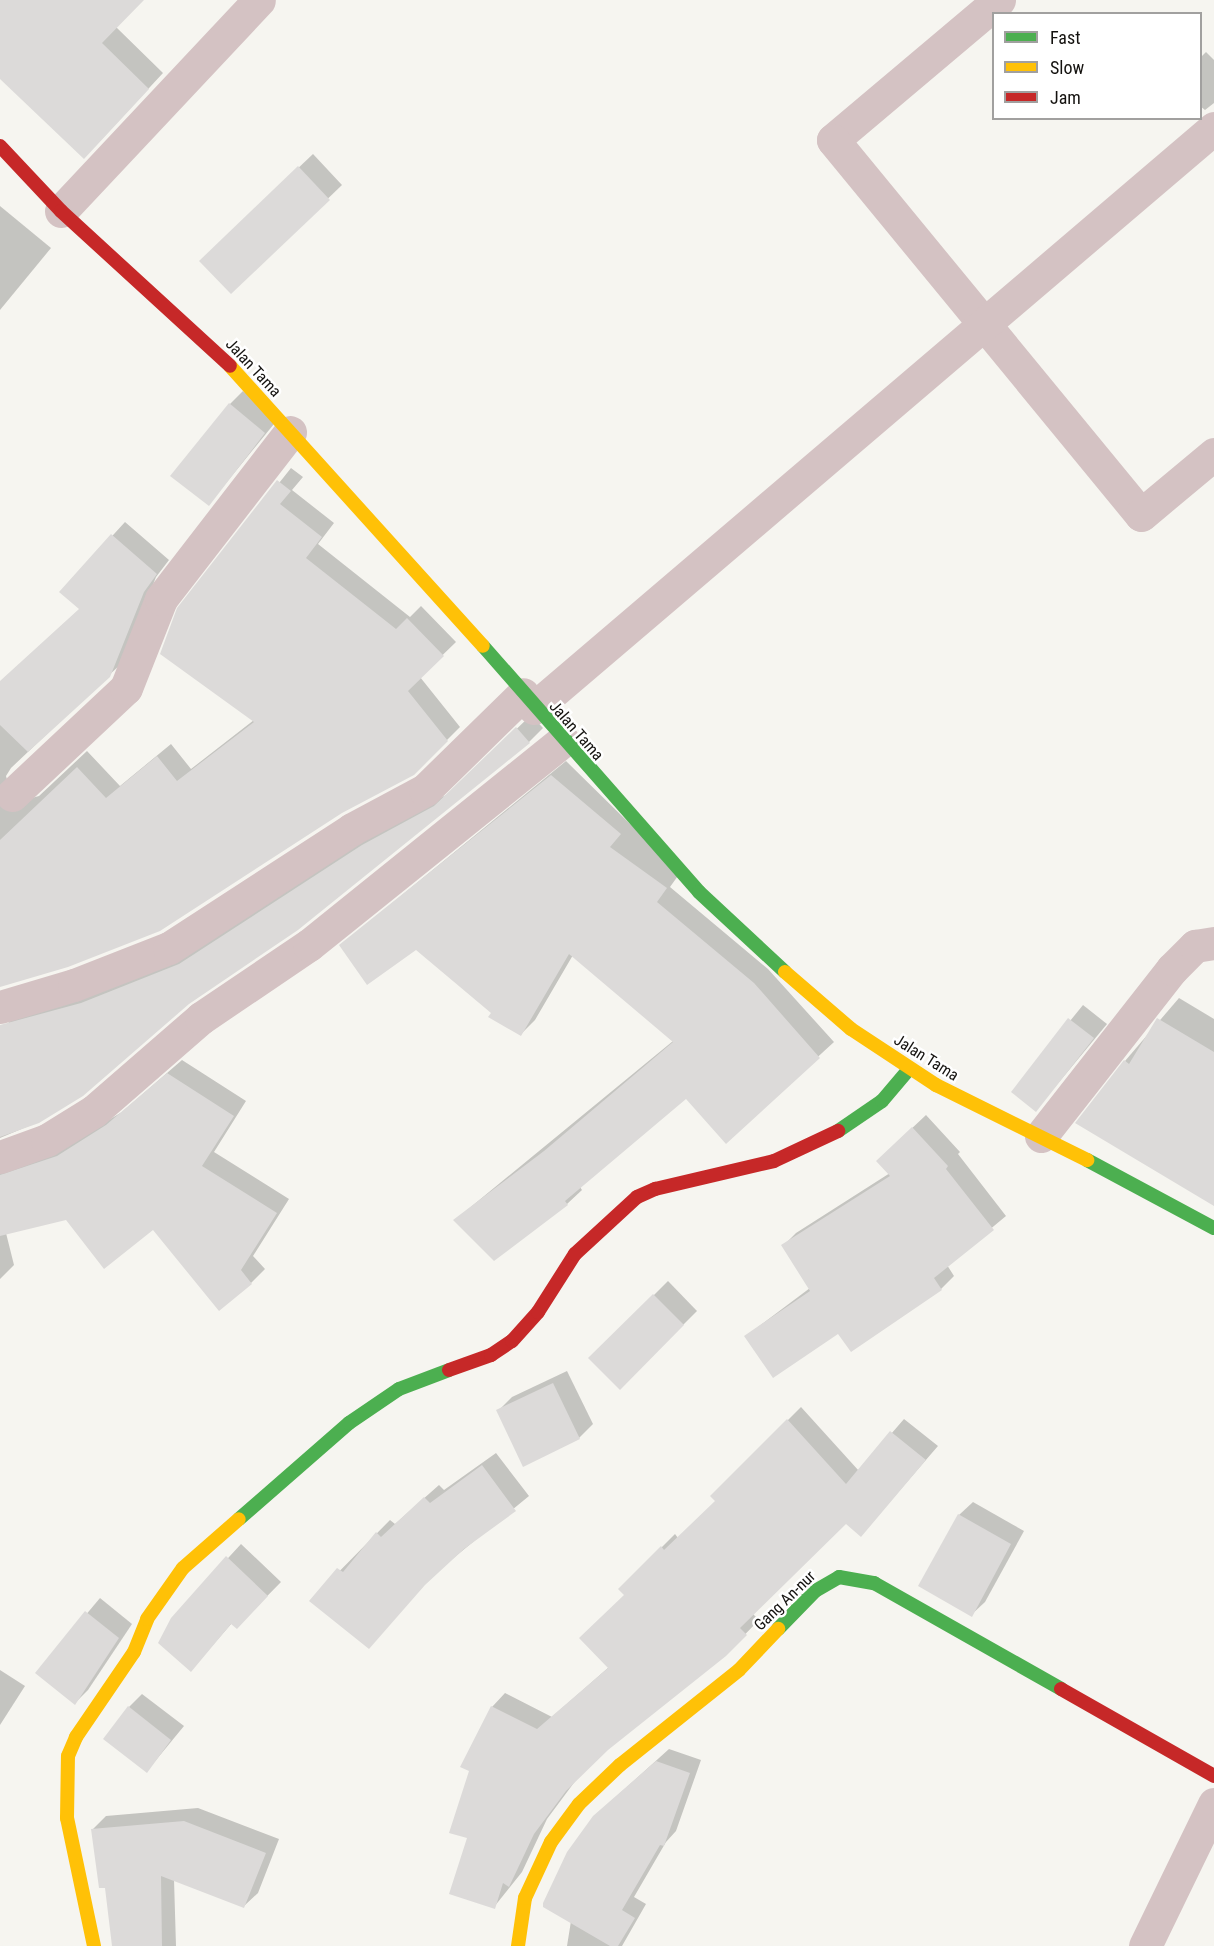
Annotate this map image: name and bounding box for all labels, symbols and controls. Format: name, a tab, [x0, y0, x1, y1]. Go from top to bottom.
legend	[992, 12, 1202, 120]
text: Fast	[1050, 27, 1081, 48]
text: Slow	[1050, 57, 1084, 78]
text: Jam	[1050, 87, 1081, 108]
street label: Jalan Tama	[221, 335, 285, 401]
street label: Jalan Tama	[545, 697, 607, 765]
street label: Jalan Tama	[890, 1031, 962, 1085]
street label: Gang An-nur	[750, 1567, 820, 1635]

